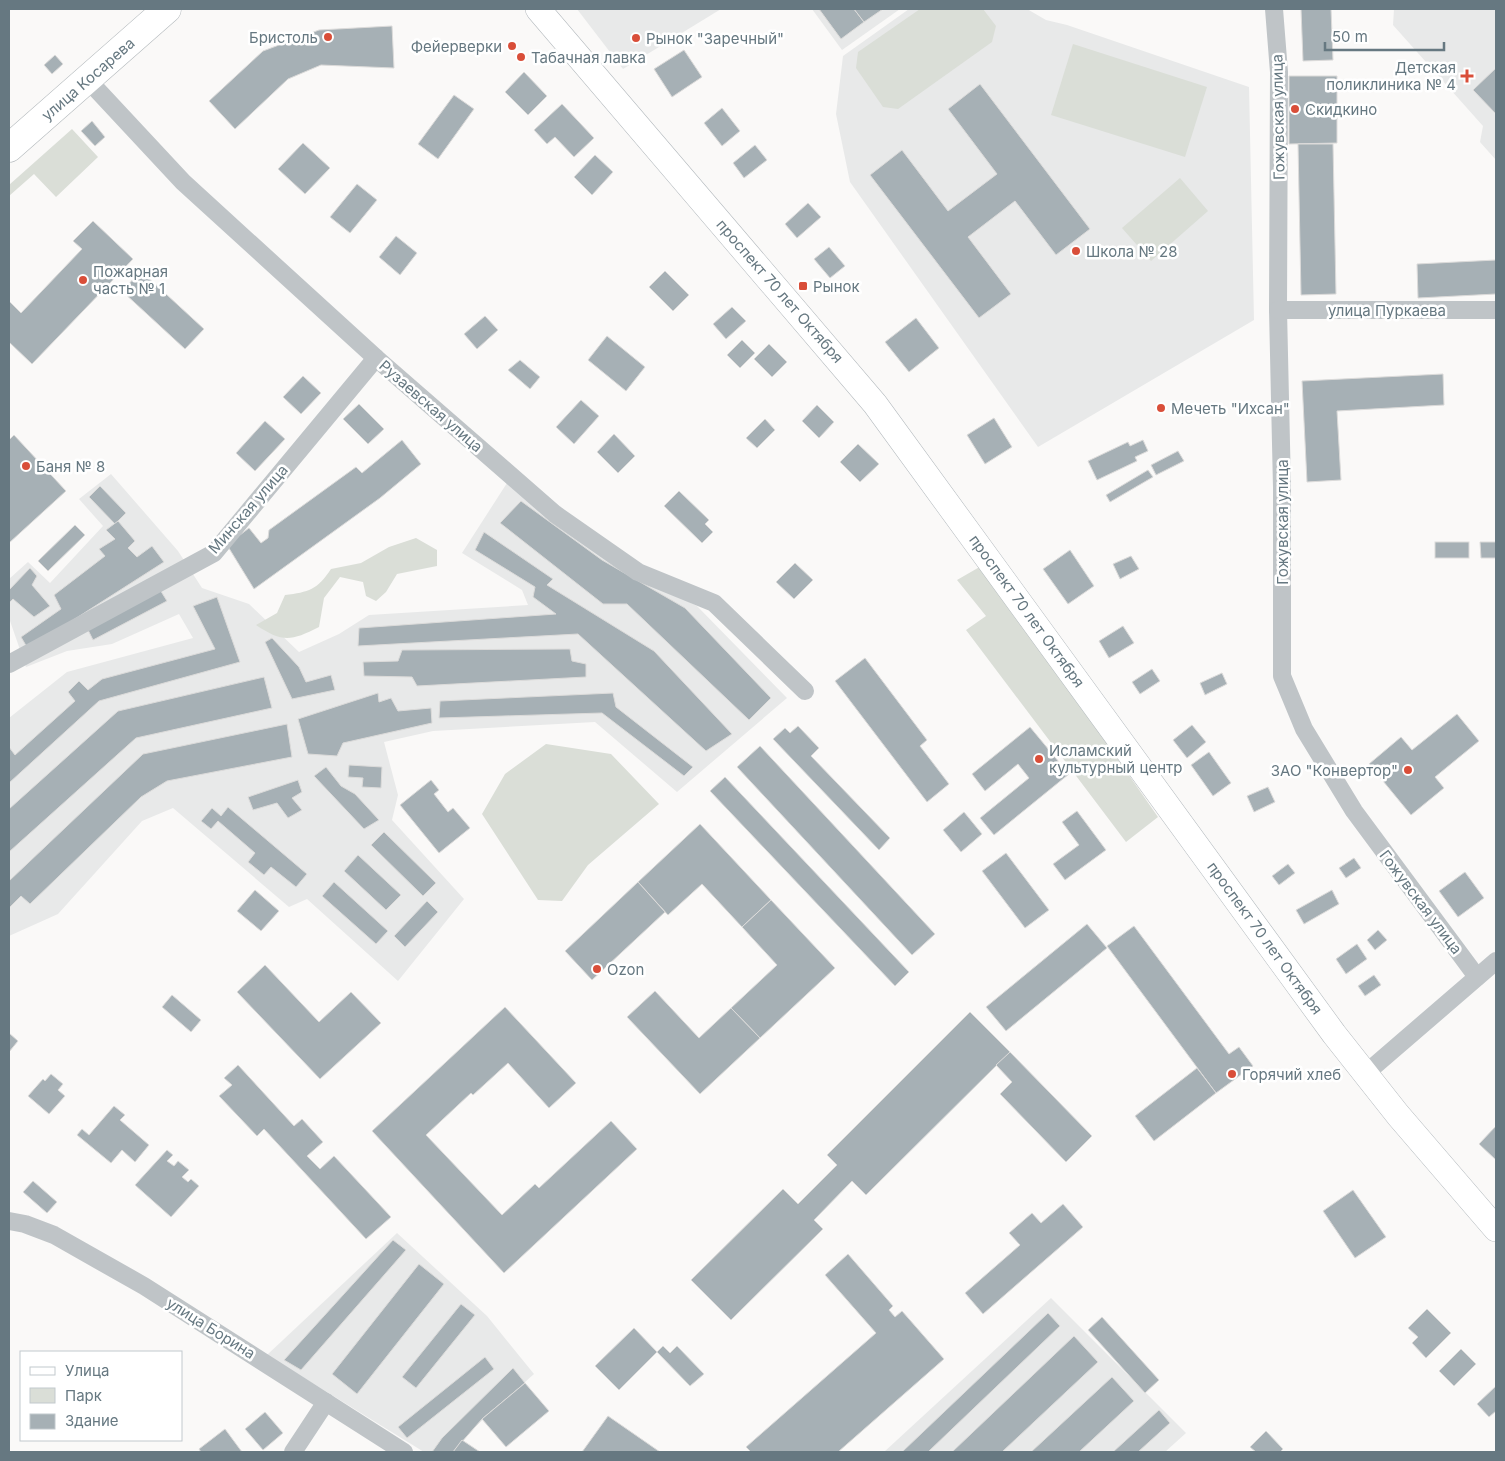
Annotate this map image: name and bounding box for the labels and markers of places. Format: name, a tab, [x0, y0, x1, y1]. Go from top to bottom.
place label: Бристоль	[249, 28, 318, 47]
place label: Рынок "Заречный"	[646, 29, 784, 48]
marker: Бристоль	[322, 31, 334, 43]
marker: Рынок "Заречный"	[630, 32, 642, 44]
place label: Фейерверки	[411, 37, 502, 56]
marker: Фейерверки	[506, 40, 518, 52]
place label: Табачная лавка	[531, 48, 646, 67]
marker: Табачная лавка	[515, 51, 527, 63]
place label: Детская поликлиника № 4	[1326, 58, 1456, 94]
marker: Детская поликлиника № 4	[1460, 69, 1474, 83]
place label: Скидкино	[1305, 100, 1377, 119]
marker: Скидкино	[1289, 103, 1301, 115]
place label: Школа № 28	[1086, 242, 1177, 261]
marker: Школа № 28	[1070, 245, 1082, 257]
place label: Пожарная часть № 1	[93, 262, 168, 298]
marker: Пожарная часть № 1	[77, 274, 89, 286]
place label: Рынок	[813, 277, 860, 296]
marker: Рынок	[797, 280, 809, 292]
place label: Мечеть "Ихсан"	[1171, 399, 1290, 418]
marker: Мечеть "Ихсан"	[1155, 402, 1167, 414]
place label: Баня № 8	[36, 457, 105, 476]
marker: Баня № 8	[20, 460, 32, 472]
place label: Исламский культурный центр	[1049, 741, 1182, 777]
marker: Исламский культурный центр	[1033, 753, 1045, 765]
place label: ЗАО "Конвертор"	[1271, 761, 1398, 780]
marker: ЗАО "Конвертор"	[1402, 764, 1414, 776]
place label: Ozon	[607, 960, 644, 979]
marker: Ozon	[591, 963, 603, 975]
place label: Горячий хлеб	[1242, 1065, 1341, 1084]
marker: Горячий хлеб	[1226, 1068, 1238, 1080]

